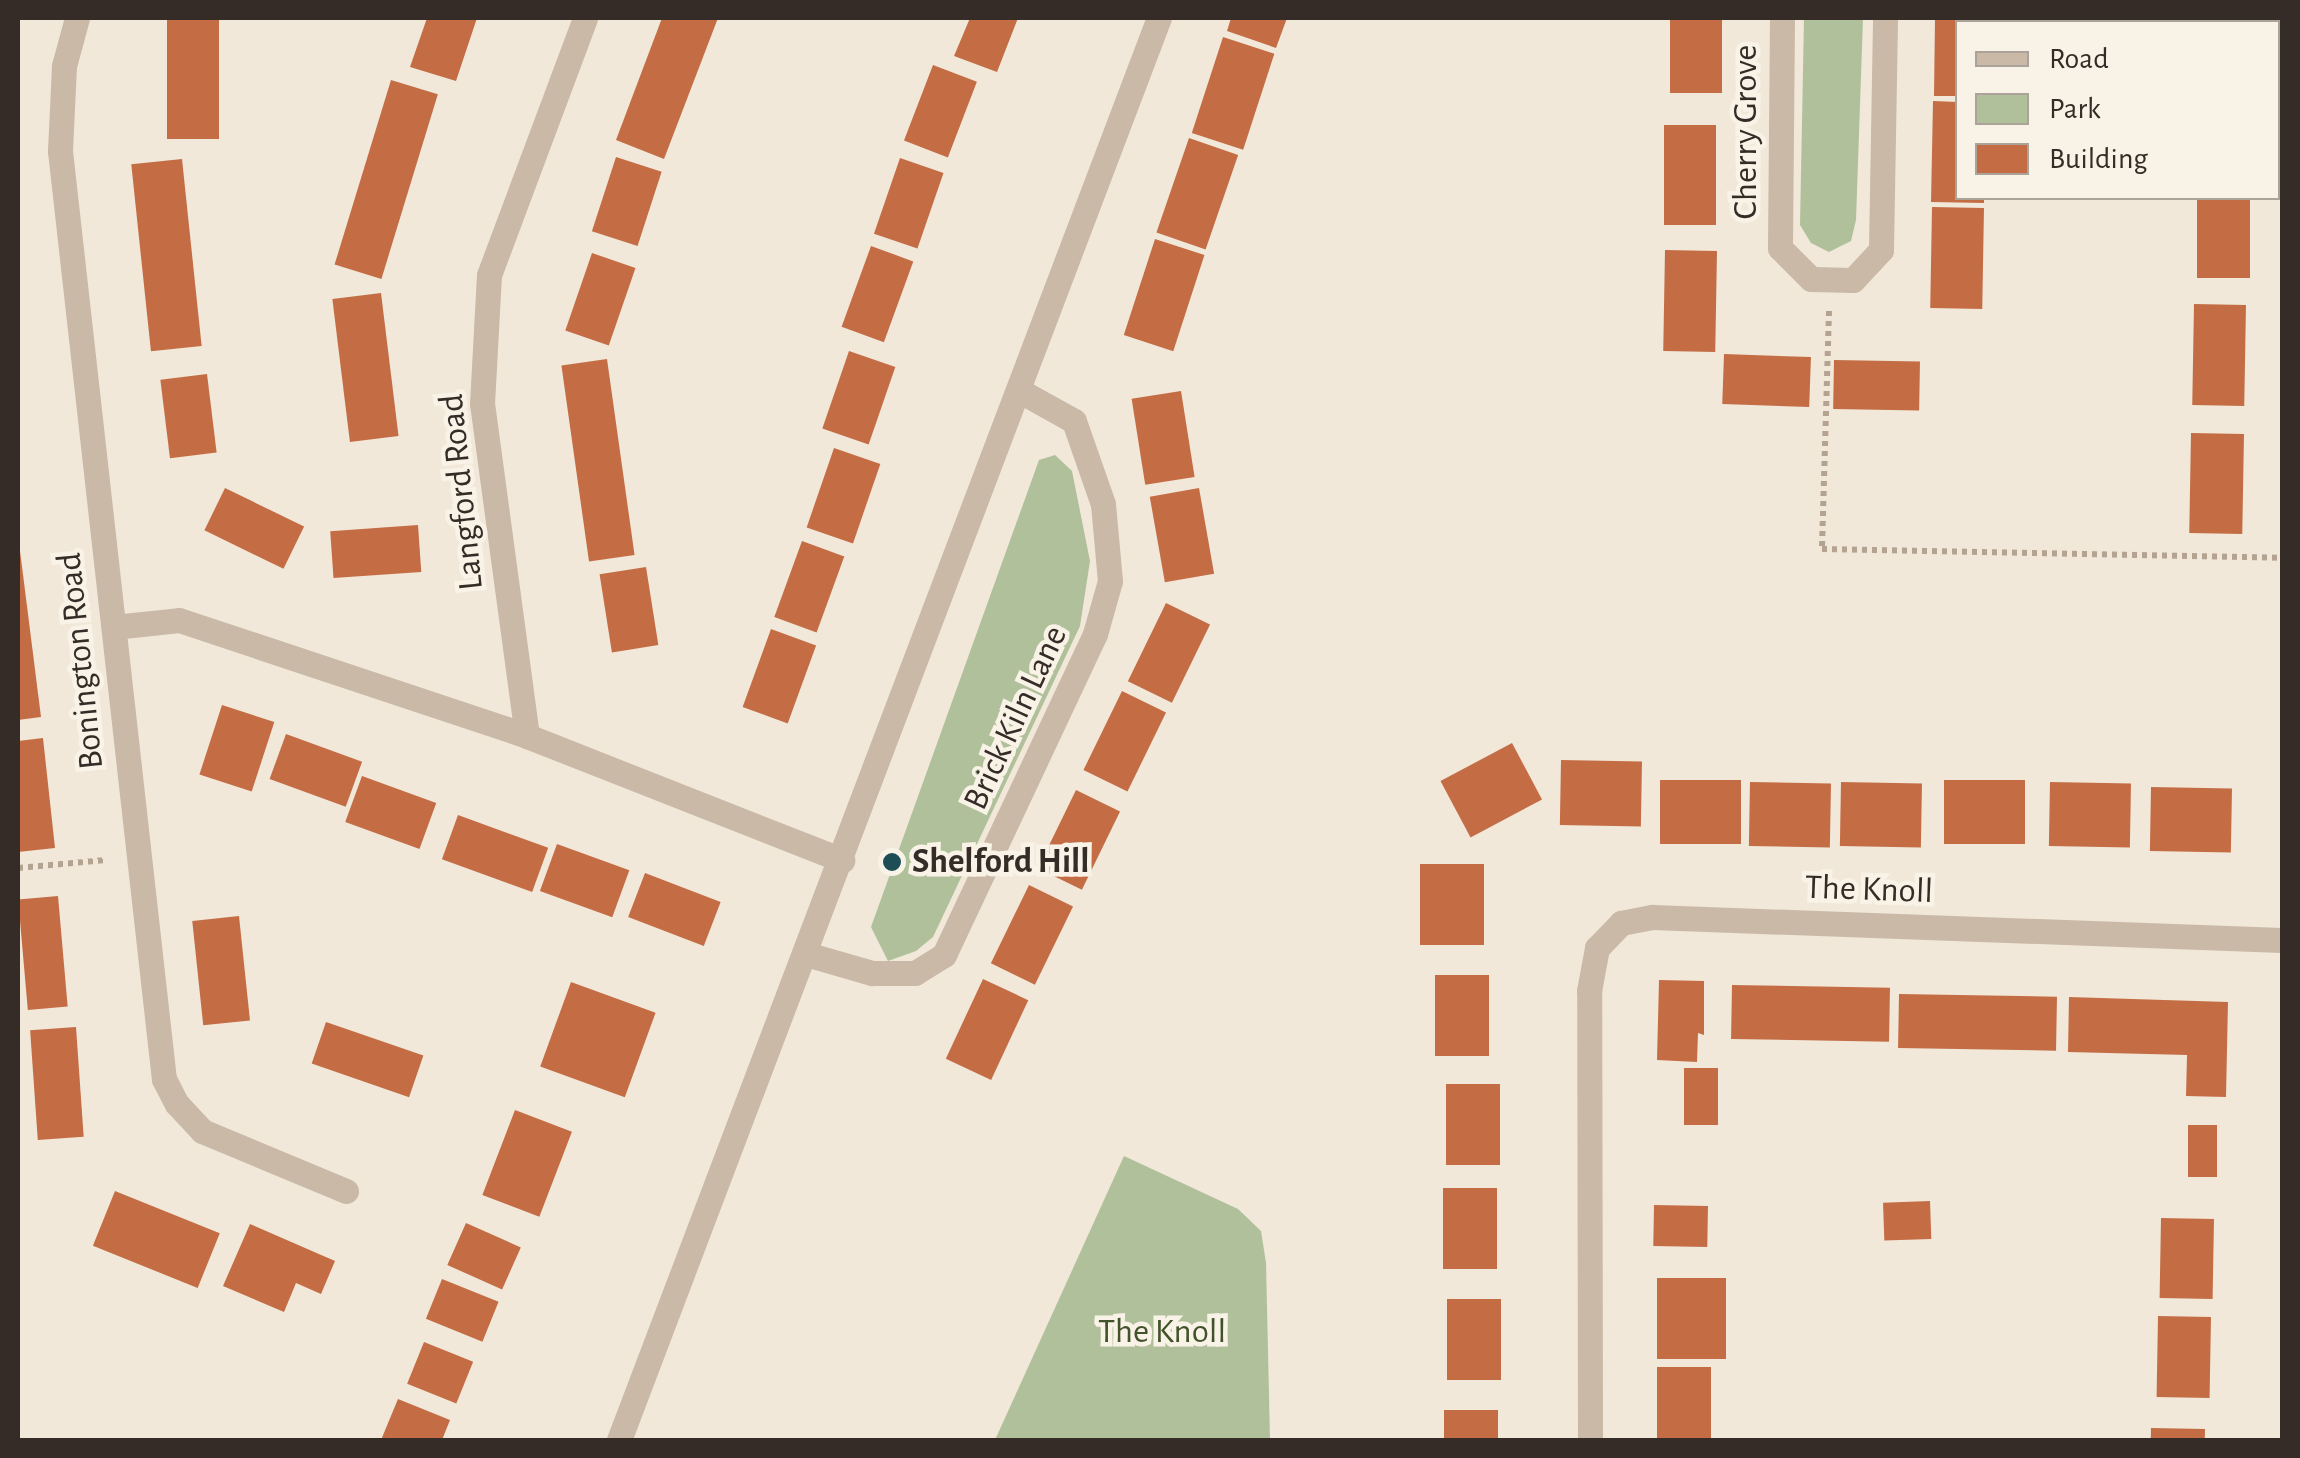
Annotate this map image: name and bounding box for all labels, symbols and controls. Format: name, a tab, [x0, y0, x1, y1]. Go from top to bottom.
legend	[1955, 20, 2280, 200]
text: Road	[2049, 44, 2109, 74]
street label: Cherry Grove	[1725, 45, 1767, 219]
text: Park	[2049, 94, 2101, 124]
text: Building	[2049, 144, 2148, 174]
street label: Langford Road	[431, 392, 493, 592]
street label: Bonington Road	[49, 550, 113, 772]
street label: Brick Kiln Lane	[955, 619, 1077, 817]
place label: Shelford Hill	[912, 841, 1089, 883]
marker: Shelford Hill	[881, 851, 903, 873]
street label: The Knoll	[1804, 867, 1934, 913]
park label: The Knoll	[1098, 1311, 1226, 1353]

